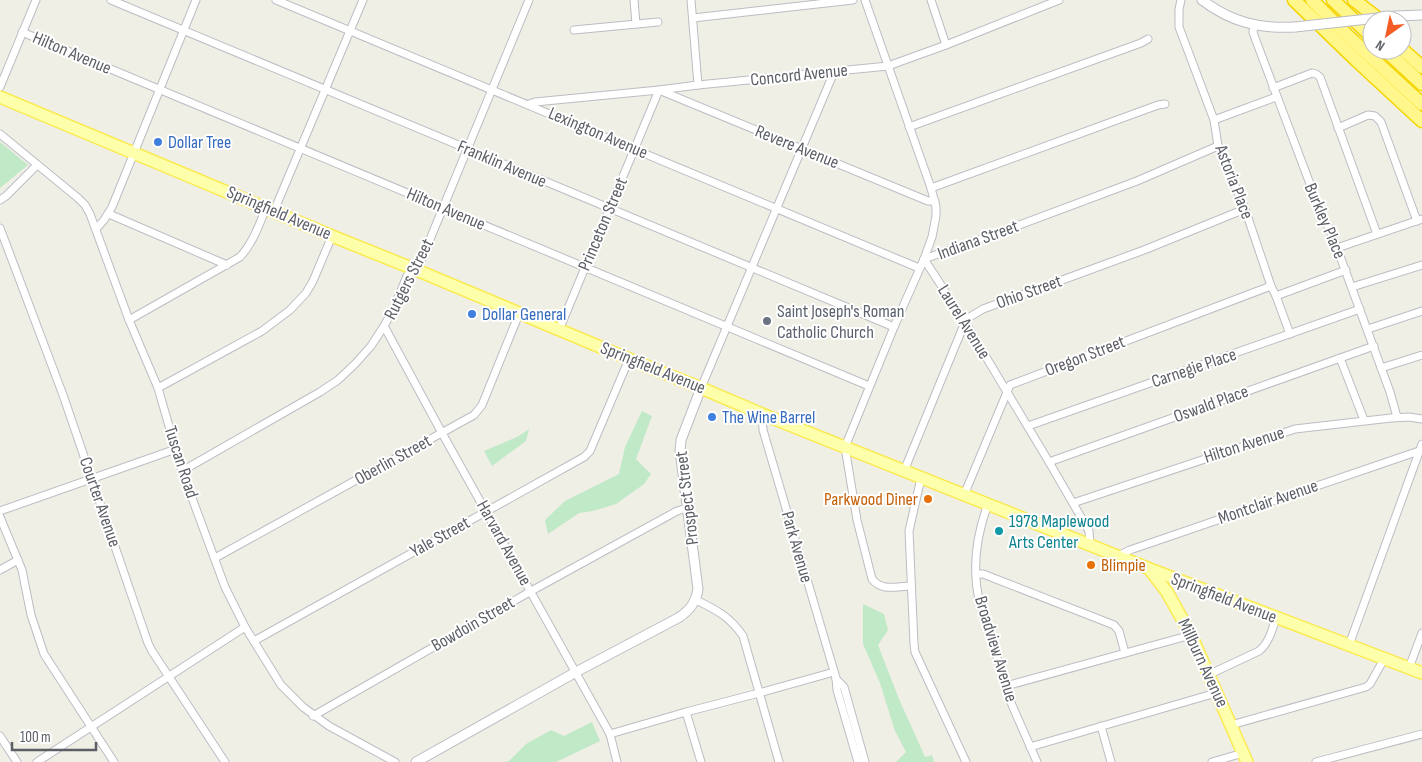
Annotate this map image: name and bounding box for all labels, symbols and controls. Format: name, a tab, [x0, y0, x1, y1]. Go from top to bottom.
north arrow	[1362, 10, 1412, 60]
street label: Hilton Avenue	[30, 27, 114, 79]
text: N	[1372, 36, 1388, 55]
street label: Concord Avenue	[749, 59, 849, 91]
street label: Lexington Avenue	[545, 103, 651, 163]
street label: Revere Avenue	[752, 121, 842, 173]
place label: Dollar Tree	[168, 132, 231, 153]
marker: Dollar Tree	[152, 136, 164, 148]
street label: Franklin Avenue	[454, 136, 550, 192]
street label: Astoria Place	[1210, 141, 1258, 222]
street label: Princeton Street	[574, 174, 632, 274]
street label: Burkley Place	[1300, 180, 1350, 262]
street label: Springfield Avenue	[224, 182, 334, 244]
street label: Hilton Avenue	[404, 183, 488, 235]
street label: Indiana Street	[935, 215, 1022, 264]
street label: Rutgers Street	[380, 235, 439, 323]
street label: Ohio Street	[993, 270, 1065, 314]
street label: Laurel Avenue	[933, 281, 995, 363]
place label: Saint Joseph's Roman Catholic Church	[777, 301, 904, 343]
place label: Dollar General	[482, 304, 566, 325]
marker: Dollar General	[466, 308, 478, 320]
marker: Saint Joseph's Roman Catholic Church	[761, 315, 773, 327]
street label: Oregon Street	[1042, 331, 1128, 381]
street label: Springfield Avenue	[597, 337, 709, 399]
street label: Carnegie Place	[1149, 344, 1239, 392]
street label: Oswald Place	[1171, 381, 1251, 427]
place label: The Wine Barrel	[722, 407, 815, 428]
marker: The Wine Barrel	[706, 411, 718, 423]
street label: Hilton Avenue	[1201, 422, 1287, 468]
street label: Tuscan Road	[160, 423, 202, 501]
street label: Oberlin Street	[351, 430, 435, 490]
street label: Prospect Street	[671, 449, 703, 546]
street label: Courter Avenue	[75, 454, 125, 550]
street label: Montclair Avenue	[1215, 475, 1321, 529]
place label: Parkwood Diner	[824, 489, 918, 510]
marker: Parkwood Diner	[922, 493, 934, 505]
street label: Harvard Avenue	[472, 497, 536, 589]
street label: Park Avenue	[777, 509, 817, 585]
place label: 1978 Maplewood Arts Center	[1008, 511, 1109, 553]
street label: Yale Street	[406, 512, 474, 562]
marker: 1978 Maplewood Arts Center	[993, 525, 1005, 537]
place label: Blimpie	[1101, 555, 1146, 576]
marker: Blimpie	[1085, 559, 1097, 571]
street label: Springfield Avenue	[1168, 568, 1280, 628]
street label: Bowdoin Street	[428, 592, 519, 656]
street label: Broadview Avenue	[970, 594, 1022, 704]
street label: Millburn Avenue	[1173, 615, 1233, 711]
scale bar	[12, 720, 96, 752]
text: 100 m	[20, 728, 51, 747]

